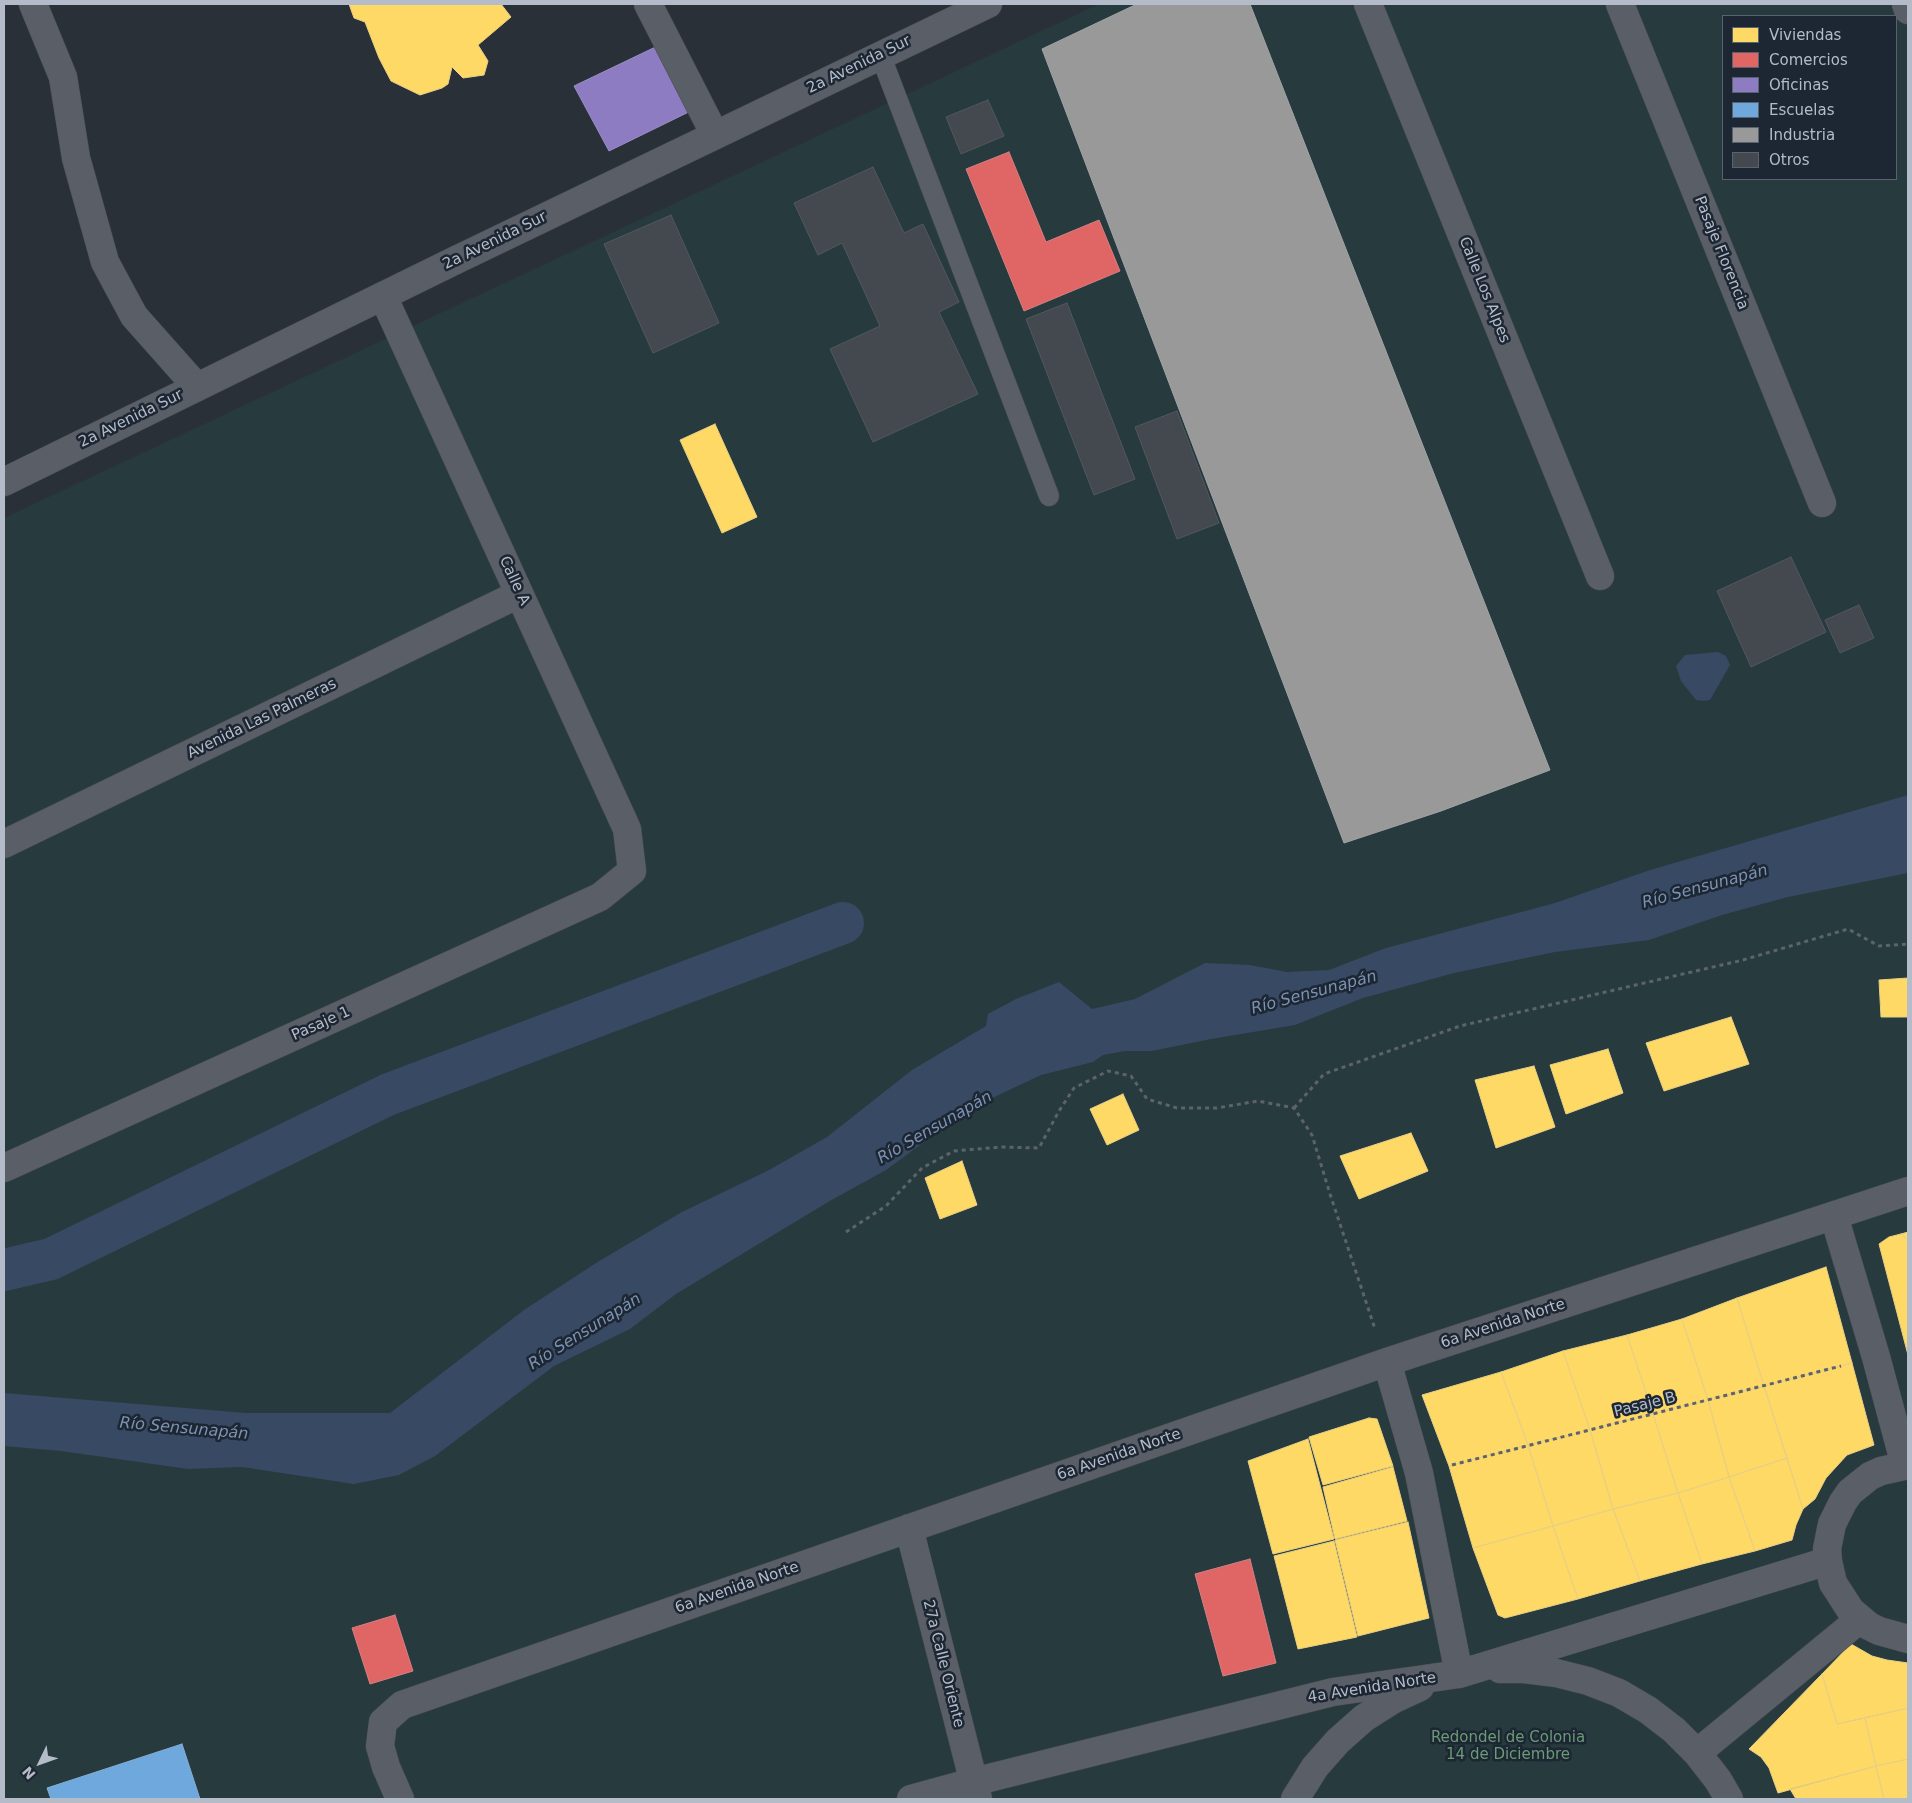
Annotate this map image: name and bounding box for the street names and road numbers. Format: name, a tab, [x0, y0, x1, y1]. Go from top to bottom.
street label: 2a Avenida Sur	[804, 32, 914, 98]
street label: Pasaje Florencia	[1690, 194, 1752, 312]
street label: 2a Avenida Sur	[440, 208, 550, 274]
street label: Calle Los Alpes	[1455, 234, 1513, 346]
street label: 2a Avenida Sur	[76, 386, 186, 452]
street label: Calle A	[495, 554, 533, 608]
street label: Avenida Las Palmeras	[185, 675, 339, 763]
street label: Pasaje 1	[289, 1003, 353, 1045]
street label: 6a Avenida Norte	[1438, 1295, 1568, 1353]
street label: Pasaje B	[1612, 1389, 1678, 1421]
street label: 6a Avenida Norte	[1055, 1425, 1183, 1485]
street label: 6a Avenida Norte	[673, 1558, 801, 1618]
street label: 27a Calle Oriente	[918, 1598, 968, 1730]
street label: 4a Avenida Norte	[1306, 1669, 1438, 1707]

